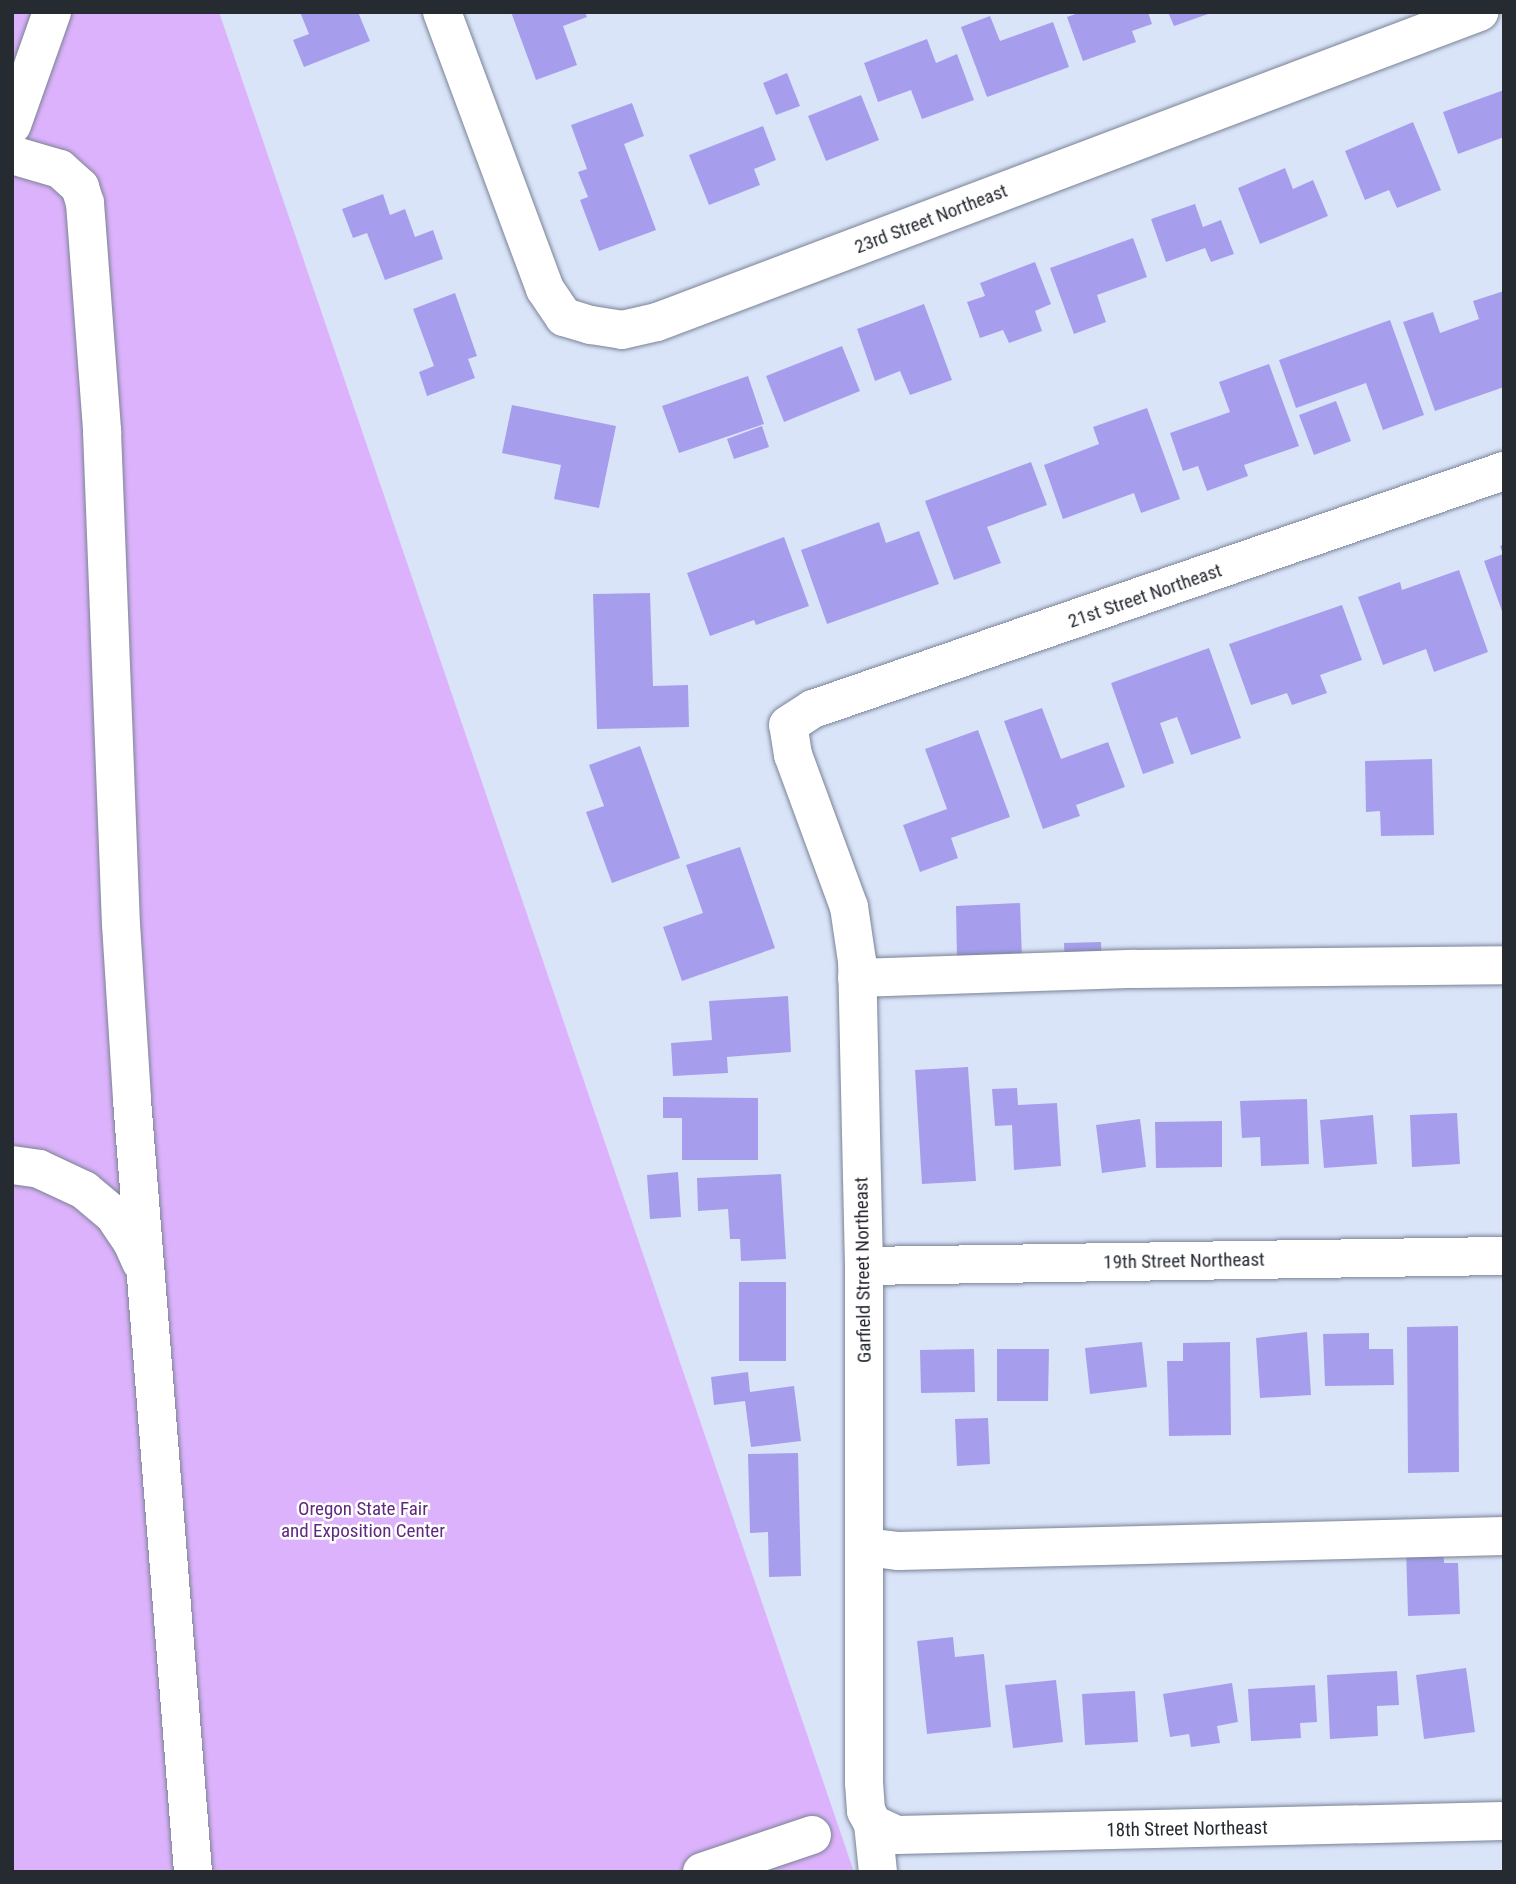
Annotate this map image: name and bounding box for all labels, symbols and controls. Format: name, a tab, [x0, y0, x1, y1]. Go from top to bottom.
street label: 23rd Street Northeast	[851, 179, 1011, 259]
street label: 21st Street Northeast	[1065, 559, 1225, 633]
street label: Garfield Street Northeast	[850, 1177, 876, 1363]
street label: 19th Street Northeast	[1103, 1248, 1265, 1274]
park label: Oregon State Fair and Exposition Center	[281, 1498, 445, 1542]
street label: 18th Street Northeast	[1106, 1816, 1268, 1842]

